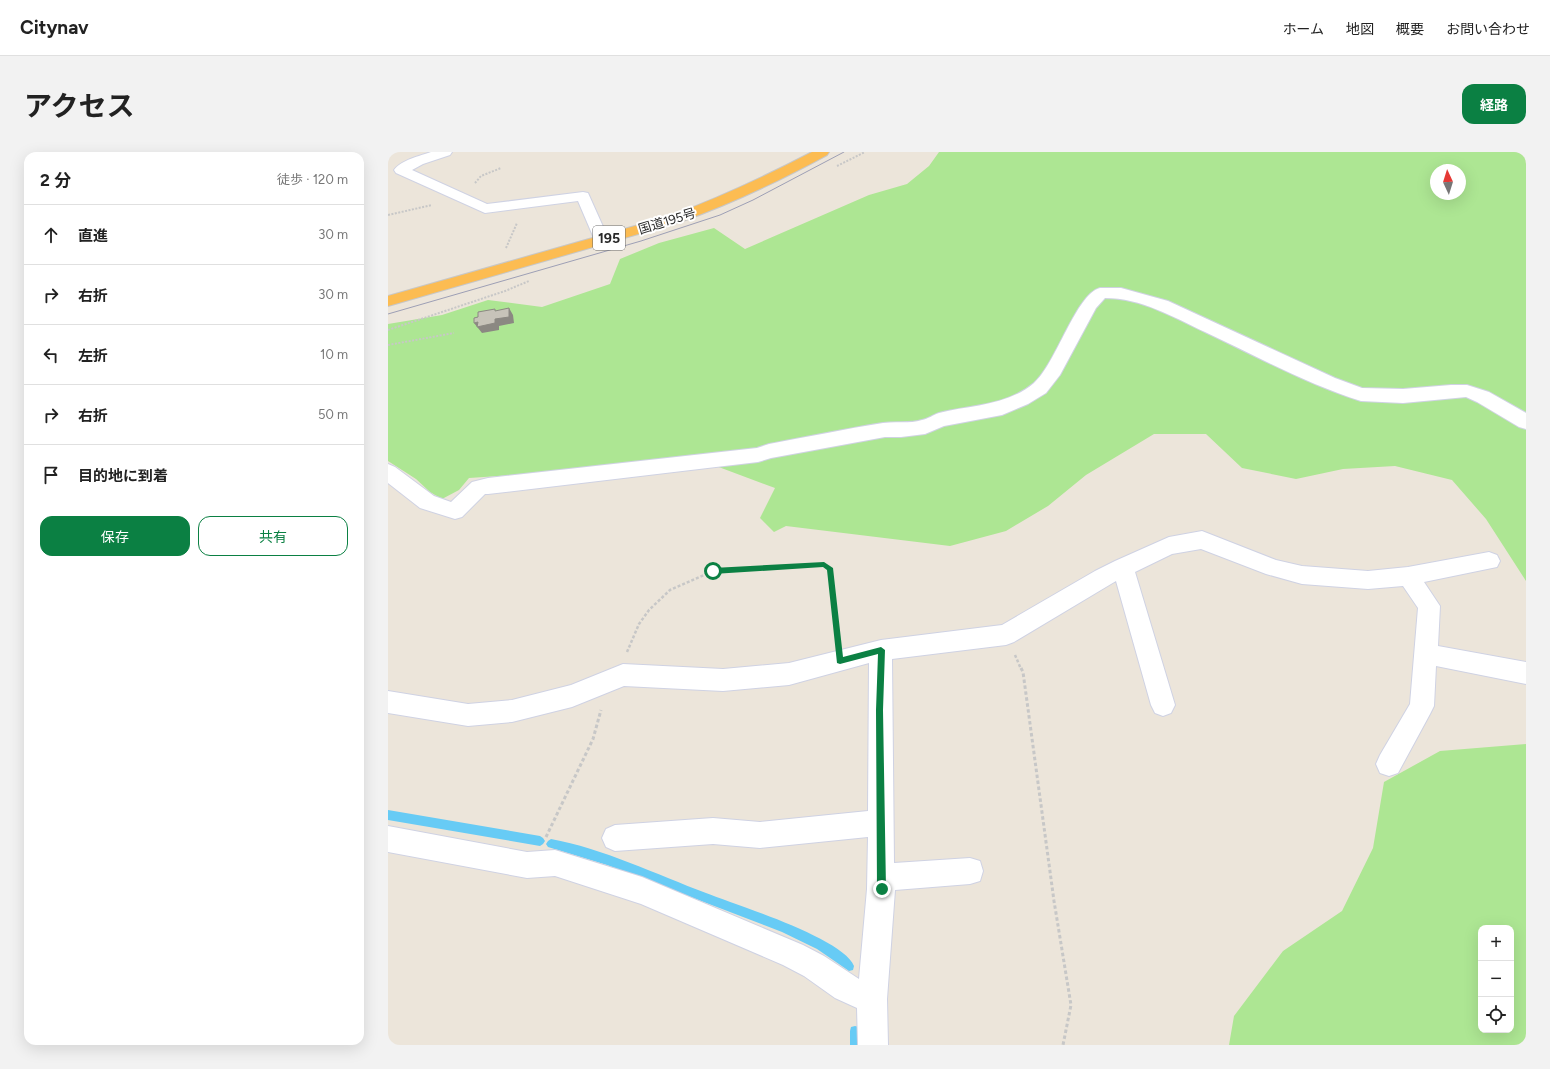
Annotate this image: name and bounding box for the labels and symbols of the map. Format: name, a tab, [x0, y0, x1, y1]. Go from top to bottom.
north arrow	[1430, 164, 1466, 200]
street label: 国道195号	[636, 205, 698, 237]
road number: 195	[593, 226, 625, 250]
route start	[704, 562, 722, 580]
route end	[873, 880, 891, 898]

